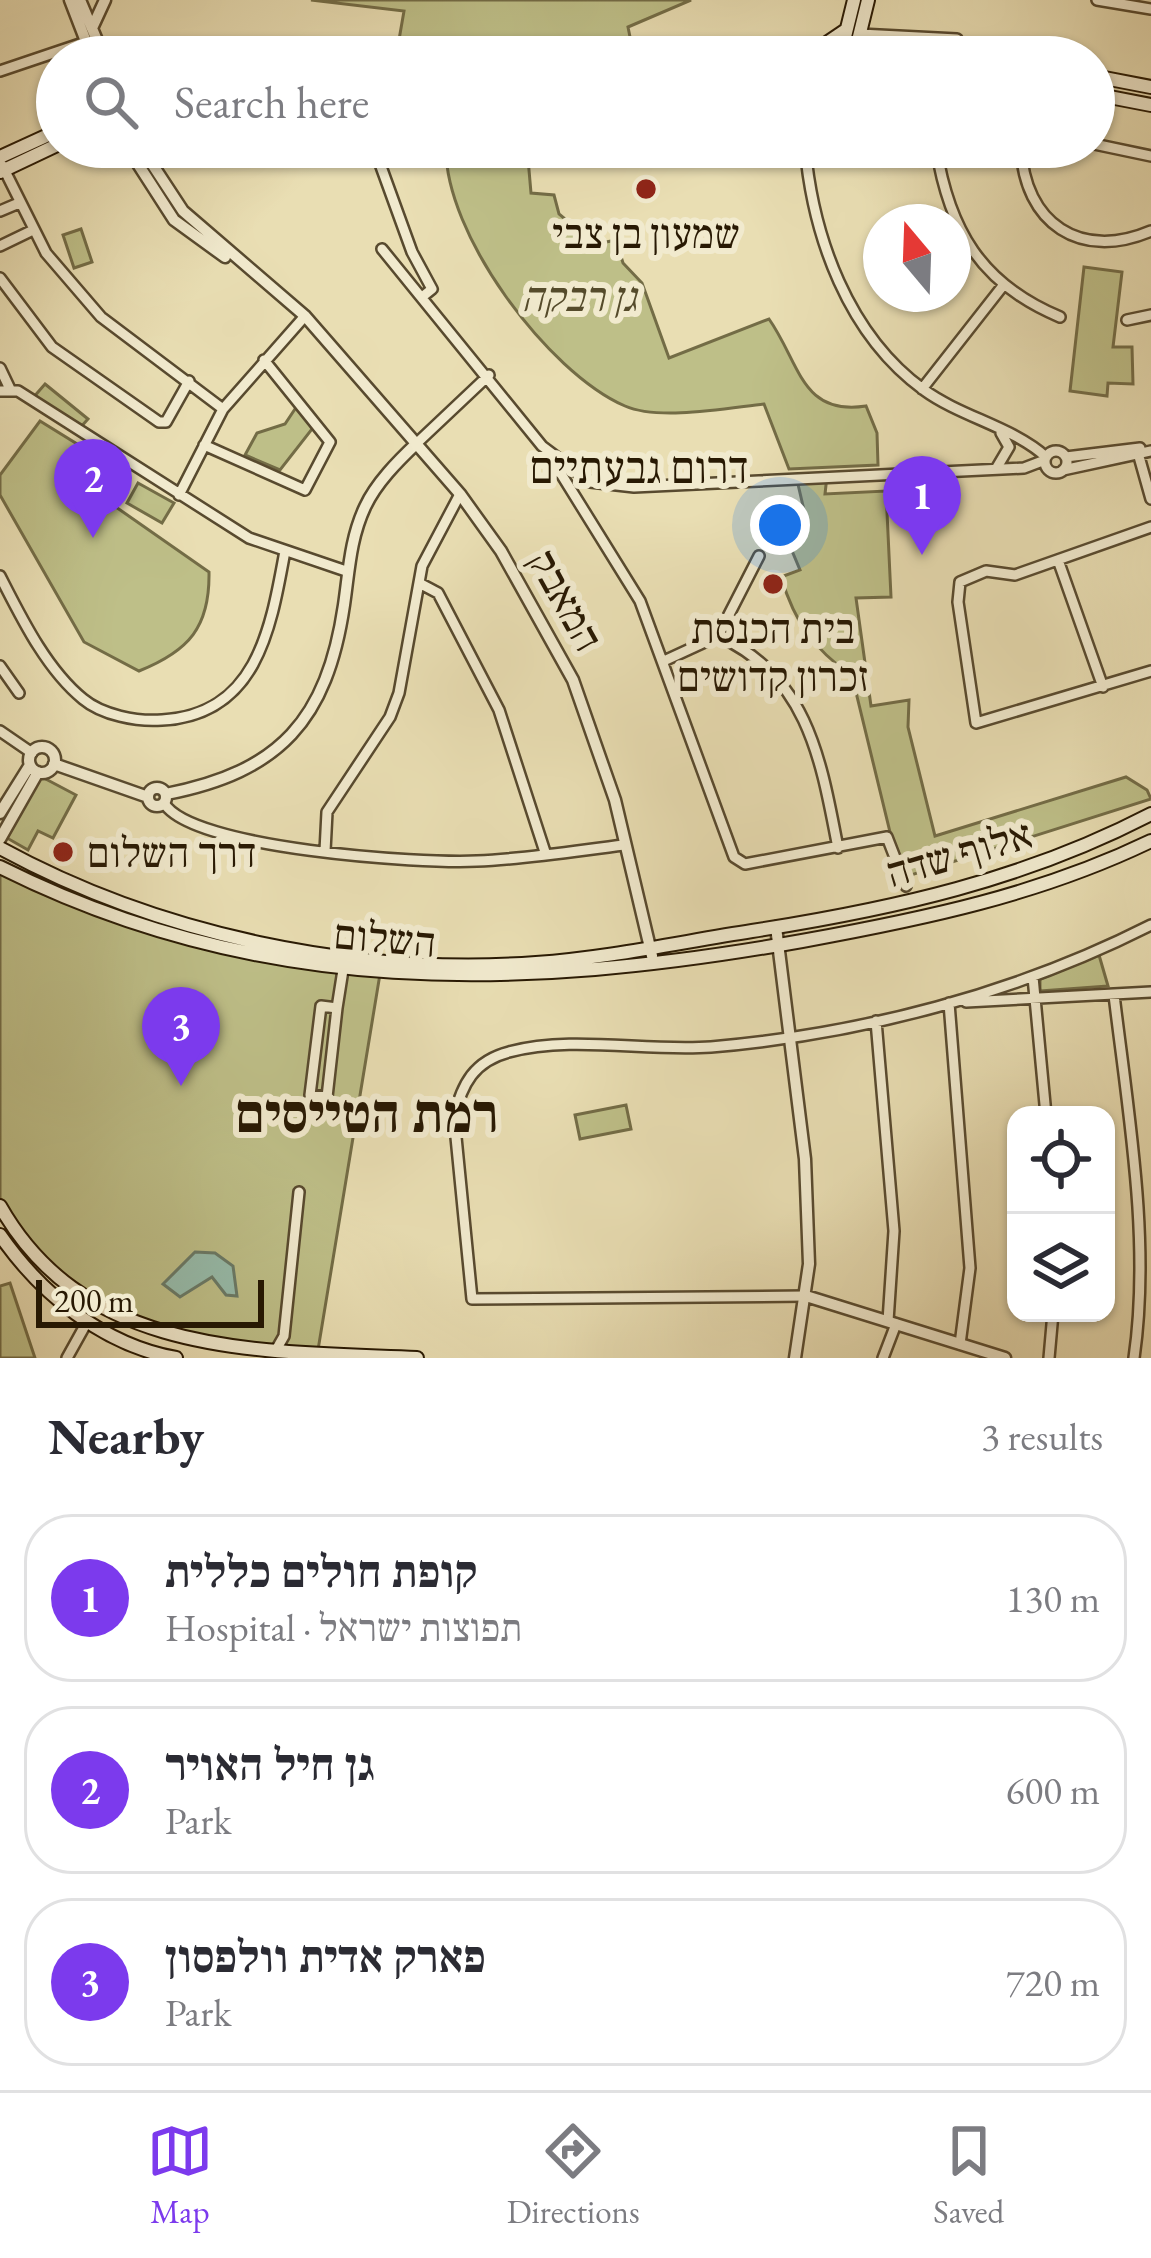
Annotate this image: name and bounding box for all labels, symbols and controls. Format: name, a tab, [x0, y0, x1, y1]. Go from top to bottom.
search box	[36, 36, 1115, 168]
icon: search	[78, 69, 144, 135]
text: Search here	[174, 73, 369, 131]
marker: שמעון בן צבי	[633, 176, 659, 202]
north arrow	[863, 204, 971, 312]
place label: שמעון בן צבי	[552, 206, 740, 261]
park label: גן רבקה	[521, 269, 639, 324]
district label: דרום גבעתיים	[529, 438, 749, 496]
pin: 2	[54, 439, 132, 538]
pin: 1	[883, 456, 961, 555]
your location	[750, 495, 810, 555]
street label: המאבק	[516, 539, 616, 661]
marker: בית הכנסת זכרון קדושים	[760, 571, 786, 597]
place label: בית הכנסת זכרון קדושים	[677, 601, 869, 704]
street label: אלוף שדה	[880, 806, 1038, 900]
place label: דרך השלום	[87, 825, 257, 880]
marker: דרך השלום	[50, 839, 76, 865]
street label: השלום	[332, 906, 438, 970]
pin: 3	[142, 987, 220, 1086]
district label: רמת הטייסים	[235, 1078, 499, 1148]
map controls	[1007, 1106, 1115, 1322]
button: locate	[1007, 1106, 1115, 1214]
button: layers	[1007, 1214, 1115, 1322]
scale bar	[36, 1274, 264, 1327]
text: 200 m	[54, 1279, 134, 1322]
text: Nearby	[48, 1403, 204, 1469]
text: 3 results	[981, 1411, 1103, 1462]
text: קופת חולים כללית	[165, 1542, 478, 1600]
text: 1	[80, 1573, 100, 1624]
text: 130 m	[1006, 1573, 1100, 1624]
text: Hospital · תפוצות ישראל	[165, 1602, 522, 1653]
text: גן חיל האויר	[165, 1735, 375, 1793]
text: 2	[80, 1765, 100, 1816]
text: 600 m	[1006, 1765, 1100, 1816]
text: Park	[165, 1795, 231, 1846]
text: פארק אדית וולפסון	[165, 1927, 486, 1985]
text: 3	[80, 1957, 100, 2008]
text: 720 m	[1006, 1957, 1100, 2008]
text: Park	[165, 1987, 231, 2038]
tab: Map	[147, 2118, 213, 2233]
tab: Directions	[507, 2118, 640, 2233]
tab: Saved	[933, 2118, 1004, 2233]

